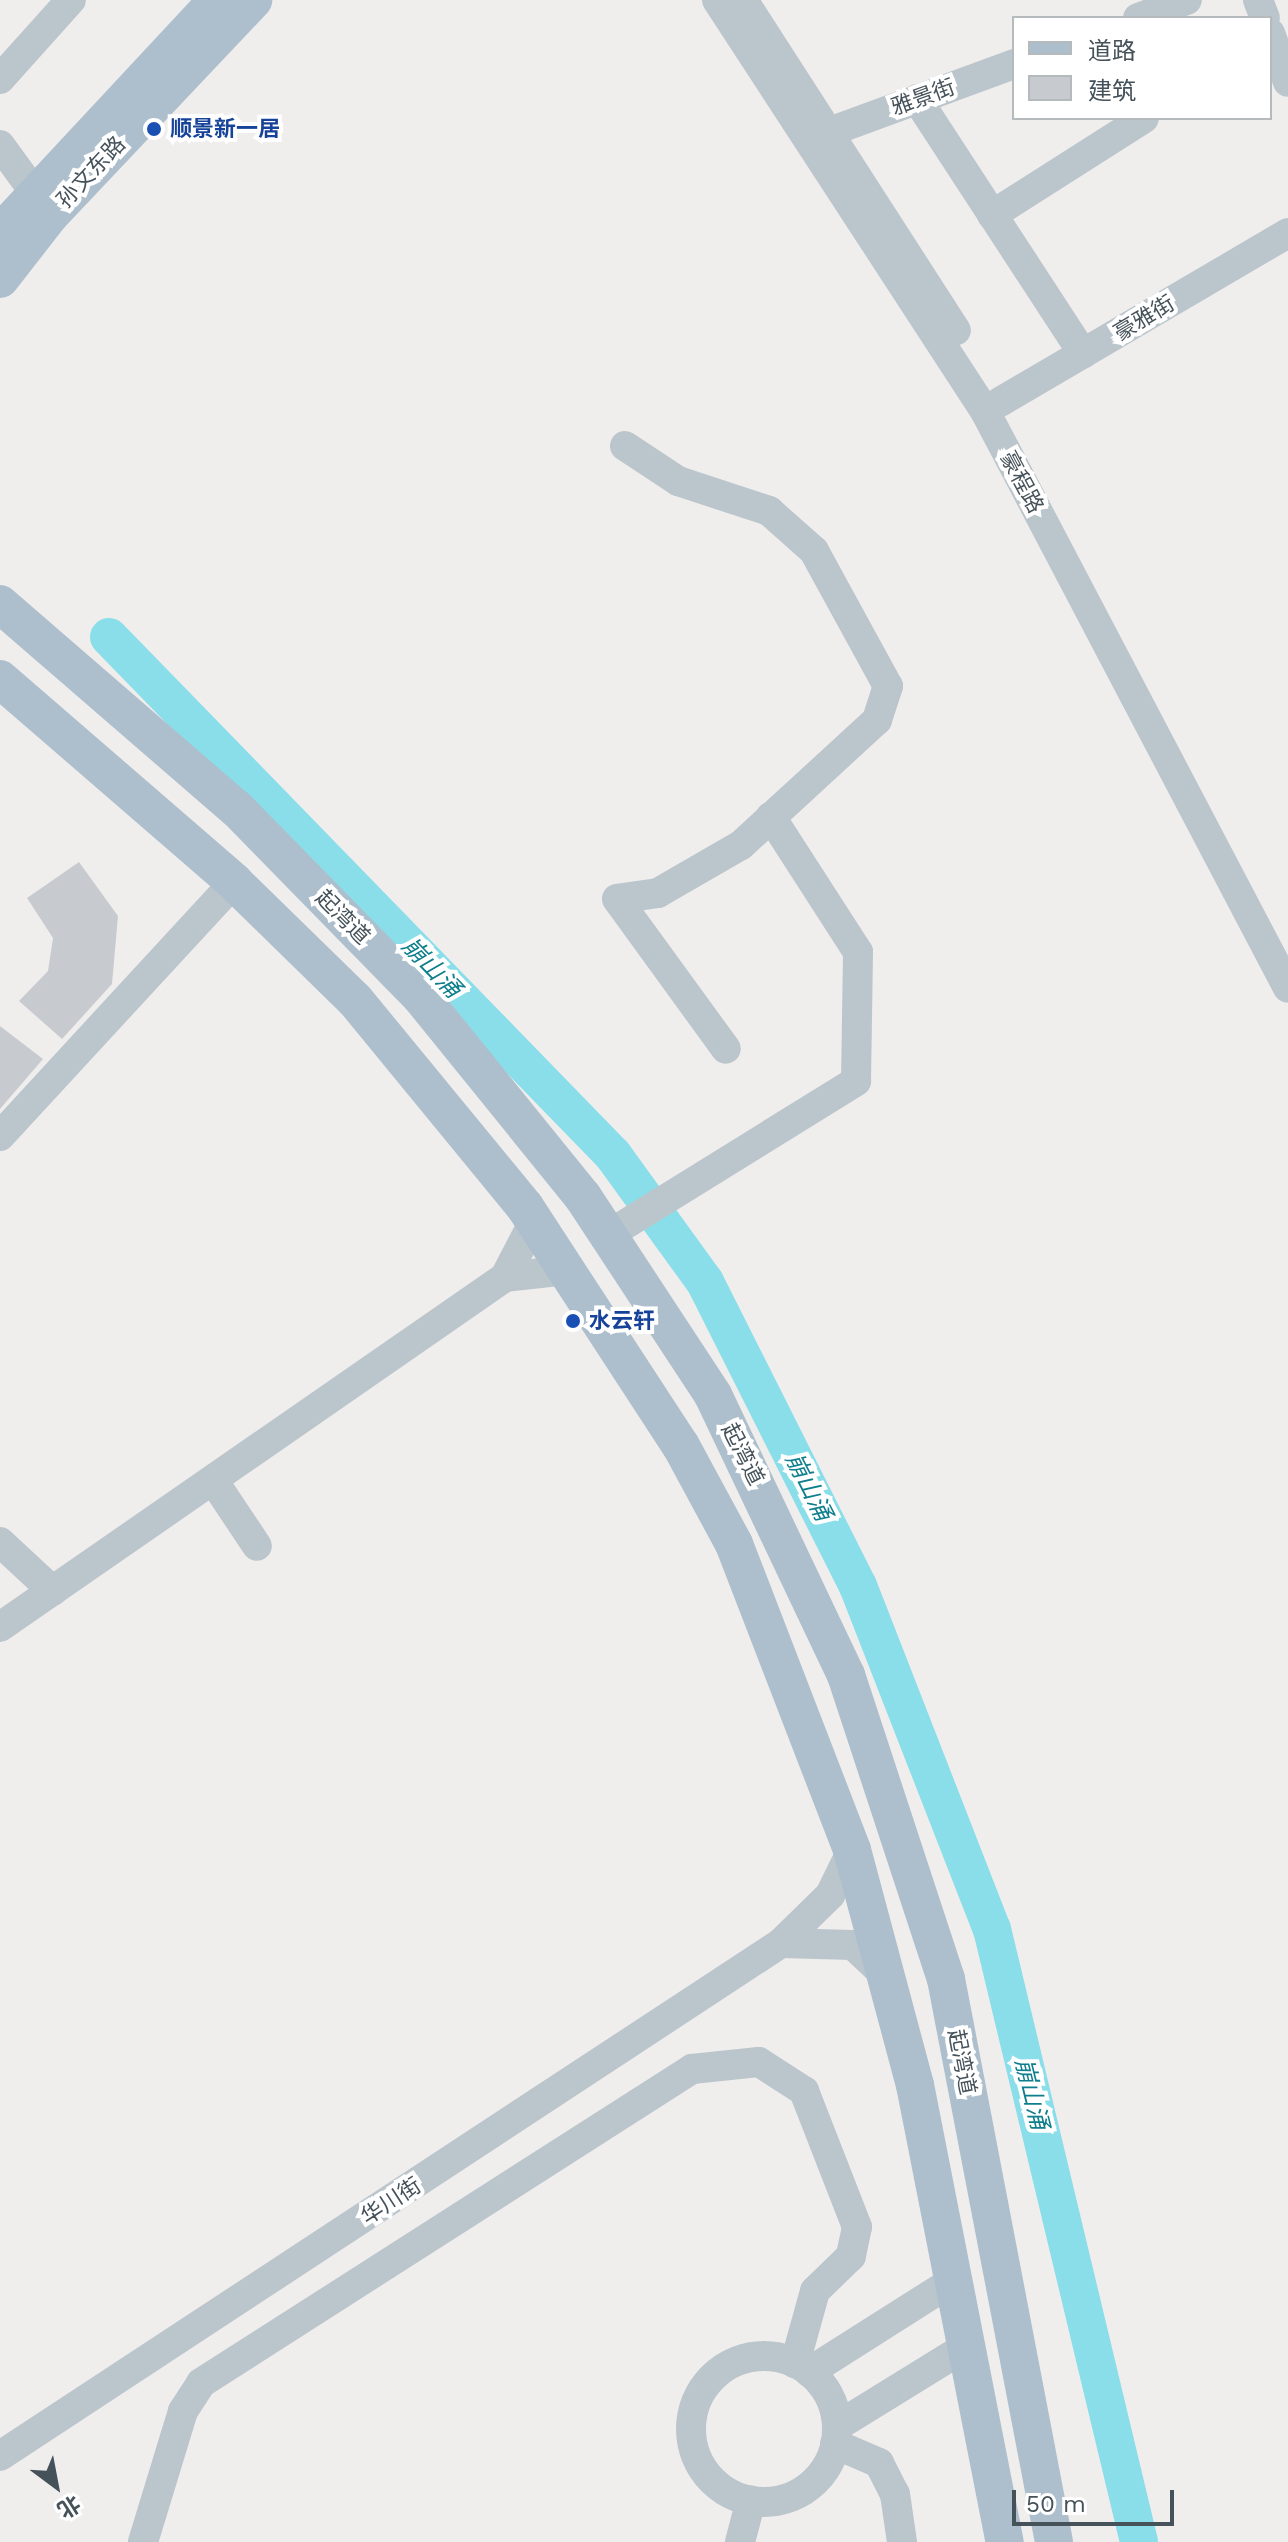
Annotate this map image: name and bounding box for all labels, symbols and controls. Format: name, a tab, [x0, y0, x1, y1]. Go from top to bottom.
legend	[1012, 16, 1272, 120]
text: 道路	[1088, 37, 1136, 65]
street label: 雅景街	[887, 73, 959, 121]
text: 建筑	[1088, 77, 1136, 105]
place label: 顺景新一居	[170, 116, 280, 142]
marker: 顺景新一居	[145, 120, 163, 138]
street label: 孙文东路	[51, 131, 131, 213]
street label: 豪雅街	[1109, 290, 1179, 346]
street label: 豪程路	[995, 447, 1049, 517]
street label: 起湾道	[310, 884, 376, 950]
water label: 崩山涌	[396, 932, 466, 1004]
place label: 水云轩	[589, 1308, 655, 1334]
marker: 水云轩	[564, 1312, 582, 1330]
street label: 起湾道	[716, 1419, 770, 1489]
water label: 崩山涌	[779, 1448, 837, 1526]
street label: 起湾道	[943, 2027, 981, 2097]
water label: 崩山涌	[1008, 2056, 1054, 2132]
street label: 华川街	[356, 2172, 426, 2230]
north arrow	[16, 2446, 96, 2526]
scale bar	[1016, 2474, 1178, 2524]
text: 北	[53, 2490, 85, 2523]
text: 50 m	[1026, 2490, 1086, 2518]

